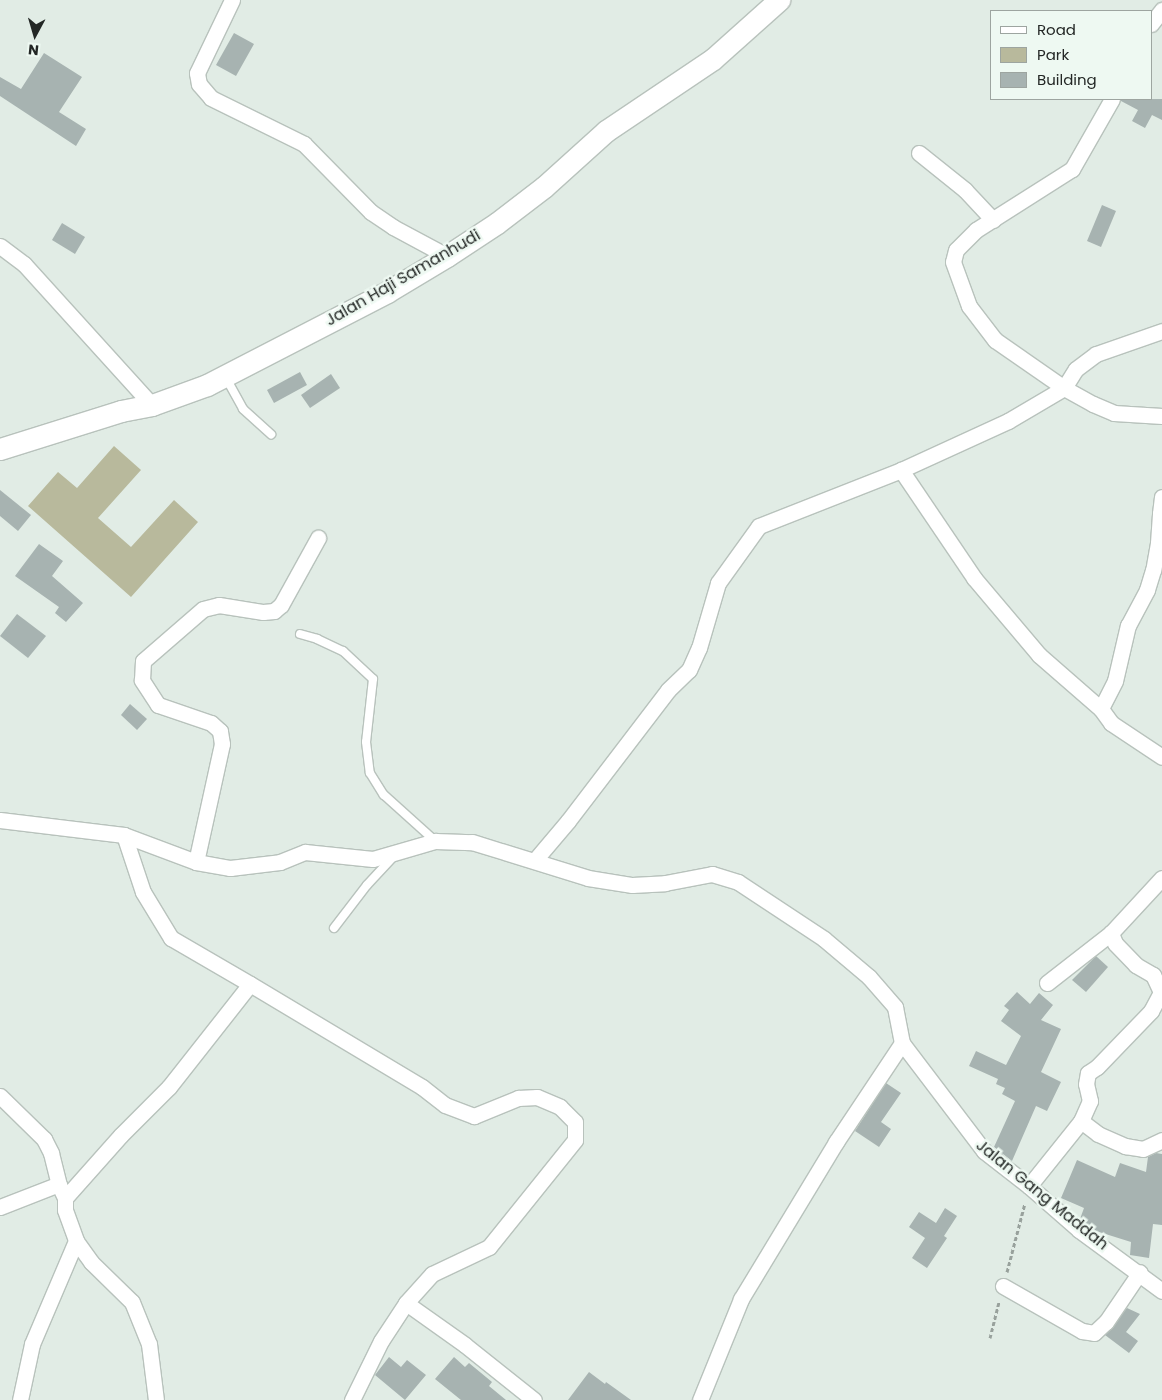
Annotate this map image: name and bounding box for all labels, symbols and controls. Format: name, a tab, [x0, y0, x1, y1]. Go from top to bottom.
north arrow	[10, 10, 60, 60]
legend	[990, 10, 1152, 100]
text: Road	[1037, 19, 1076, 40]
text: N	[27, 39, 40, 60]
text: Park	[1037, 44, 1069, 65]
text: Building	[1037, 69, 1097, 90]
street label: Jalan Haji Samanhudi	[322, 226, 484, 330]
street label: Jalan Gang Maddah	[972, 1136, 1112, 1254]

